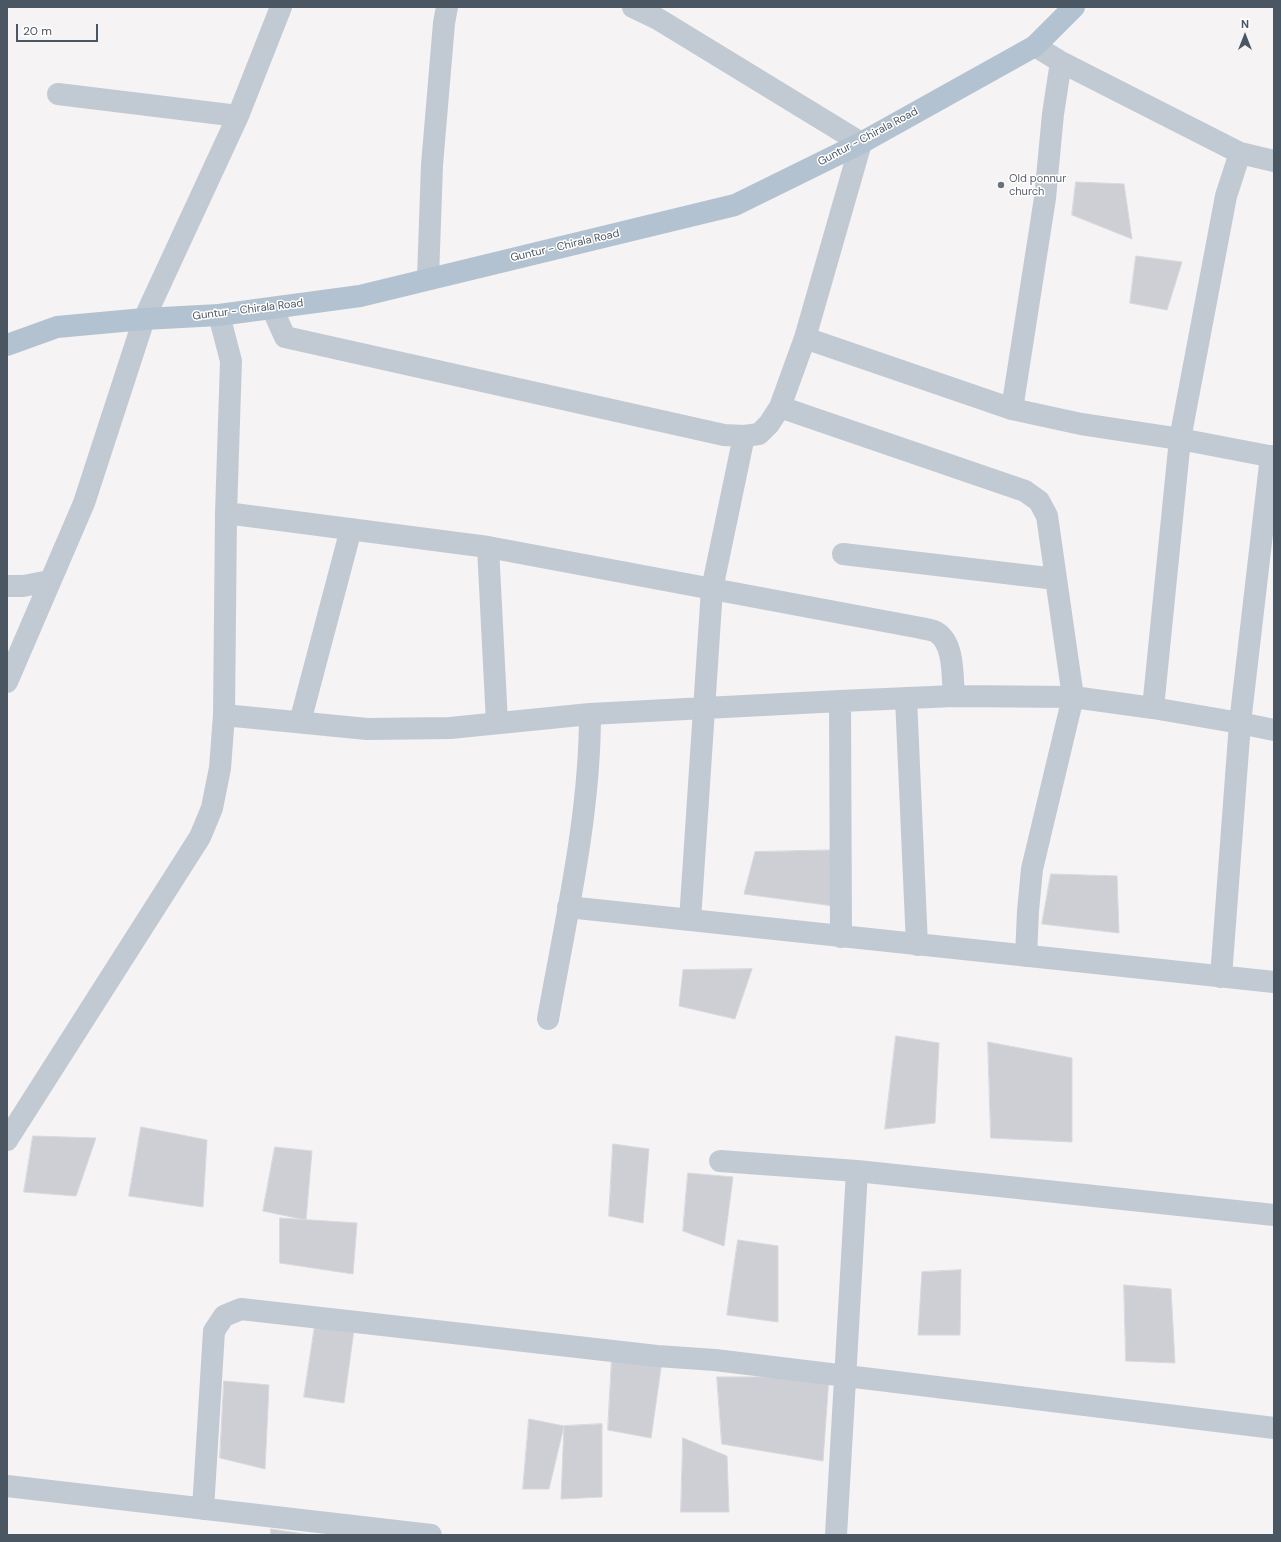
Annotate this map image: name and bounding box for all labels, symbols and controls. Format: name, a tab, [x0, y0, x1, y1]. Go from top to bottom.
scale bar	[18, 16, 100, 42]
north arrow	[1225, 16, 1265, 56]
text: N	[1241, 17, 1249, 31]
text: 20 m	[23, 23, 52, 39]
street label: Guntur - Chirala Road	[816, 105, 920, 169]
place label: Old ponnur church	[1009, 172, 1066, 198]
marker: Old ponnur church	[996, 180, 1006, 190]
street label: Guntur - Chirala Road	[509, 227, 621, 265]
street label: Guntur - Chirala Road	[192, 297, 304, 323]

